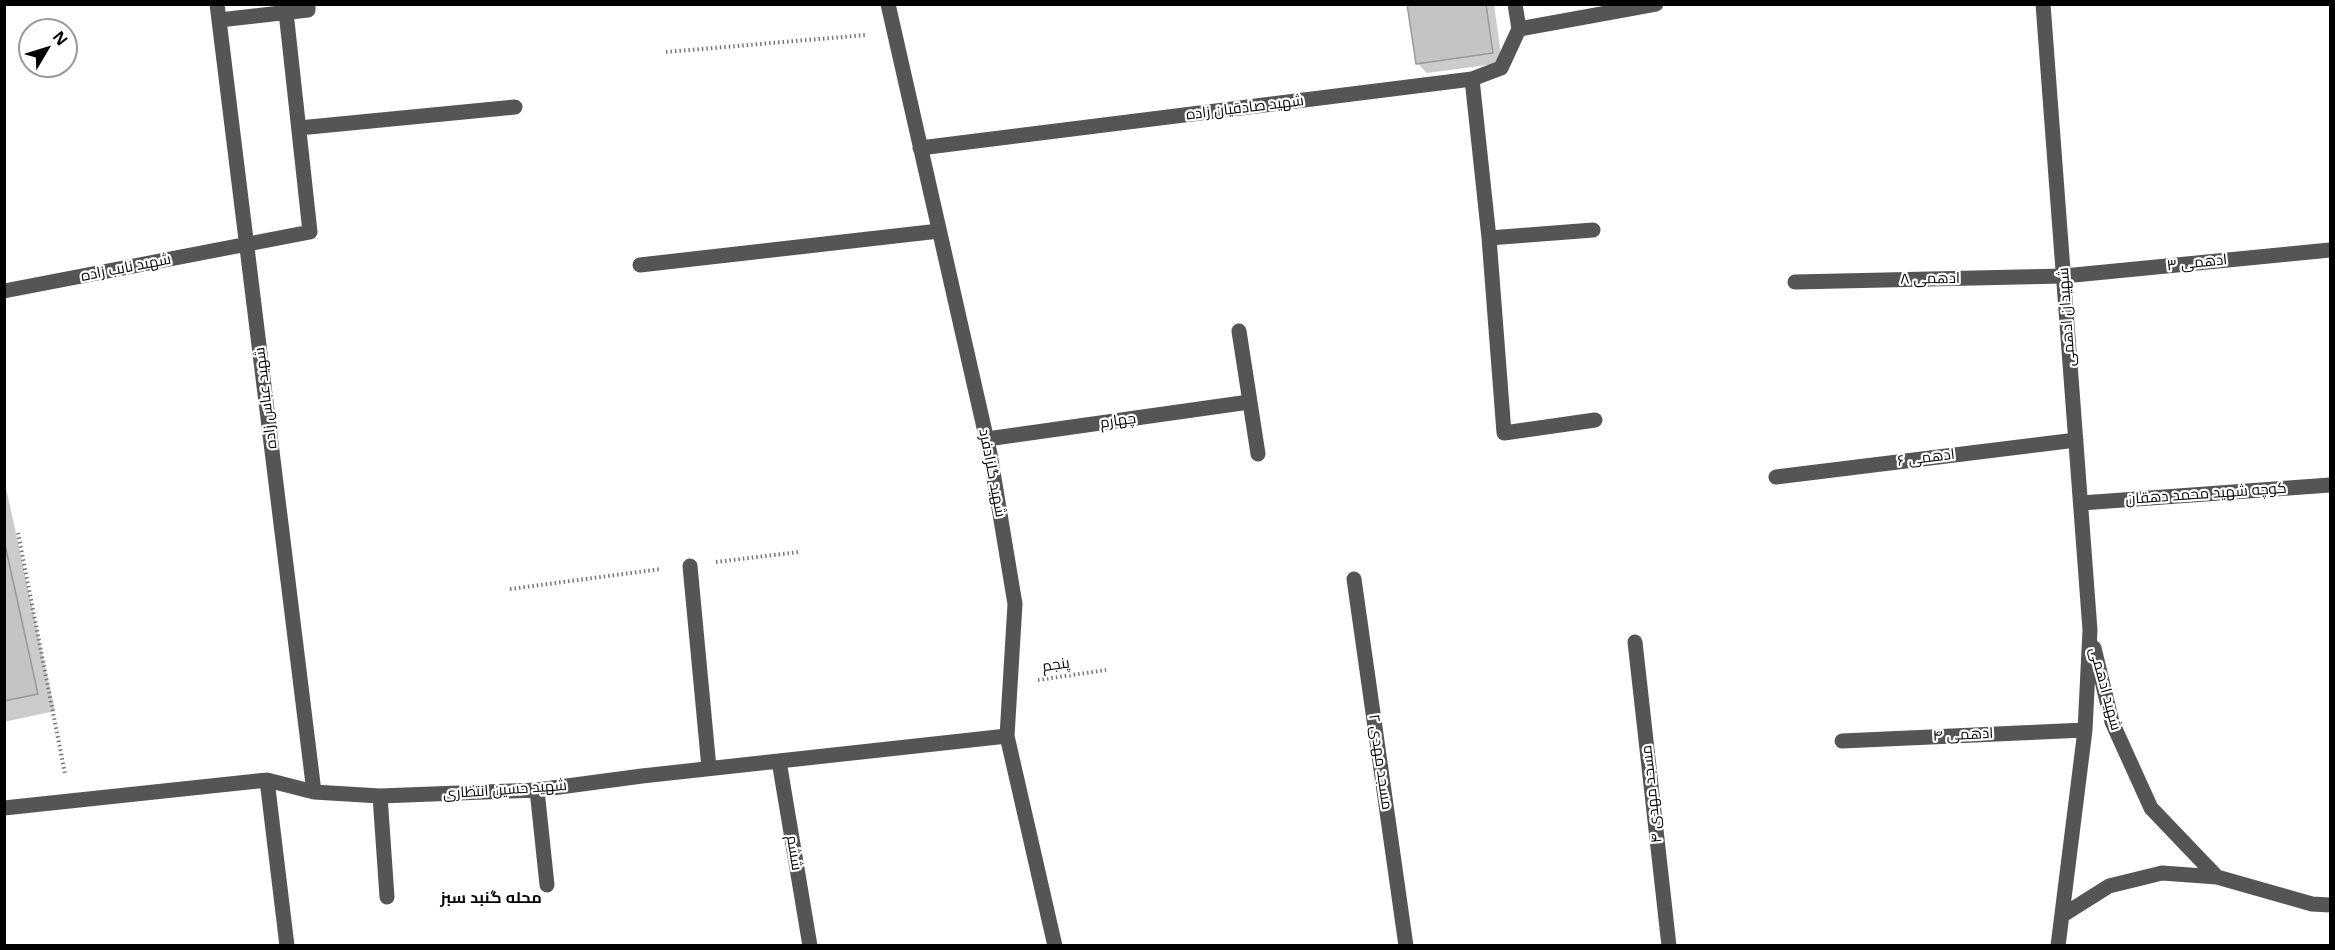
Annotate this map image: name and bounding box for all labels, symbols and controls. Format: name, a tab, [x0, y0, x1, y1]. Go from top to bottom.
north arrow	[18, 18, 78, 78]
text: N	[48, 26, 73, 50]
street label: شهید صادقیان زاده	[1185, 92, 1305, 124]
street label: شهید نایب زاده	[80, 250, 172, 286]
street label: ادهمی ۳	[2166, 251, 2228, 275]
street label: شهیدان ادهمی	[2055, 267, 2079, 367]
street label: ادهمی ۸	[1900, 269, 1960, 289]
street label: شهید عباس زاده	[251, 346, 281, 450]
street label: چهارم	[1099, 410, 1137, 432]
street label: شهید گلزادفرد	[975, 427, 1009, 519]
street label: ادهمی ۶	[1896, 446, 1956, 470]
street label: کوچه شهید محمد دهقان	[2125, 479, 2287, 509]
street label: شهید ادهمی	[2085, 646, 2125, 732]
street label: پنجم	[1041, 654, 1071, 676]
street label: مسجد مهدی ۲	[1364, 713, 1396, 811]
street label: ادهمی ۴	[1932, 724, 1994, 746]
street label: مسجد مهدی ۴	[1638, 744, 1666, 844]
street label: شهید حسین انتظاری	[442, 777, 568, 803]
street label: ششم	[782, 834, 806, 872]
district label: محله گنبد سبز	[440, 888, 542, 908]

